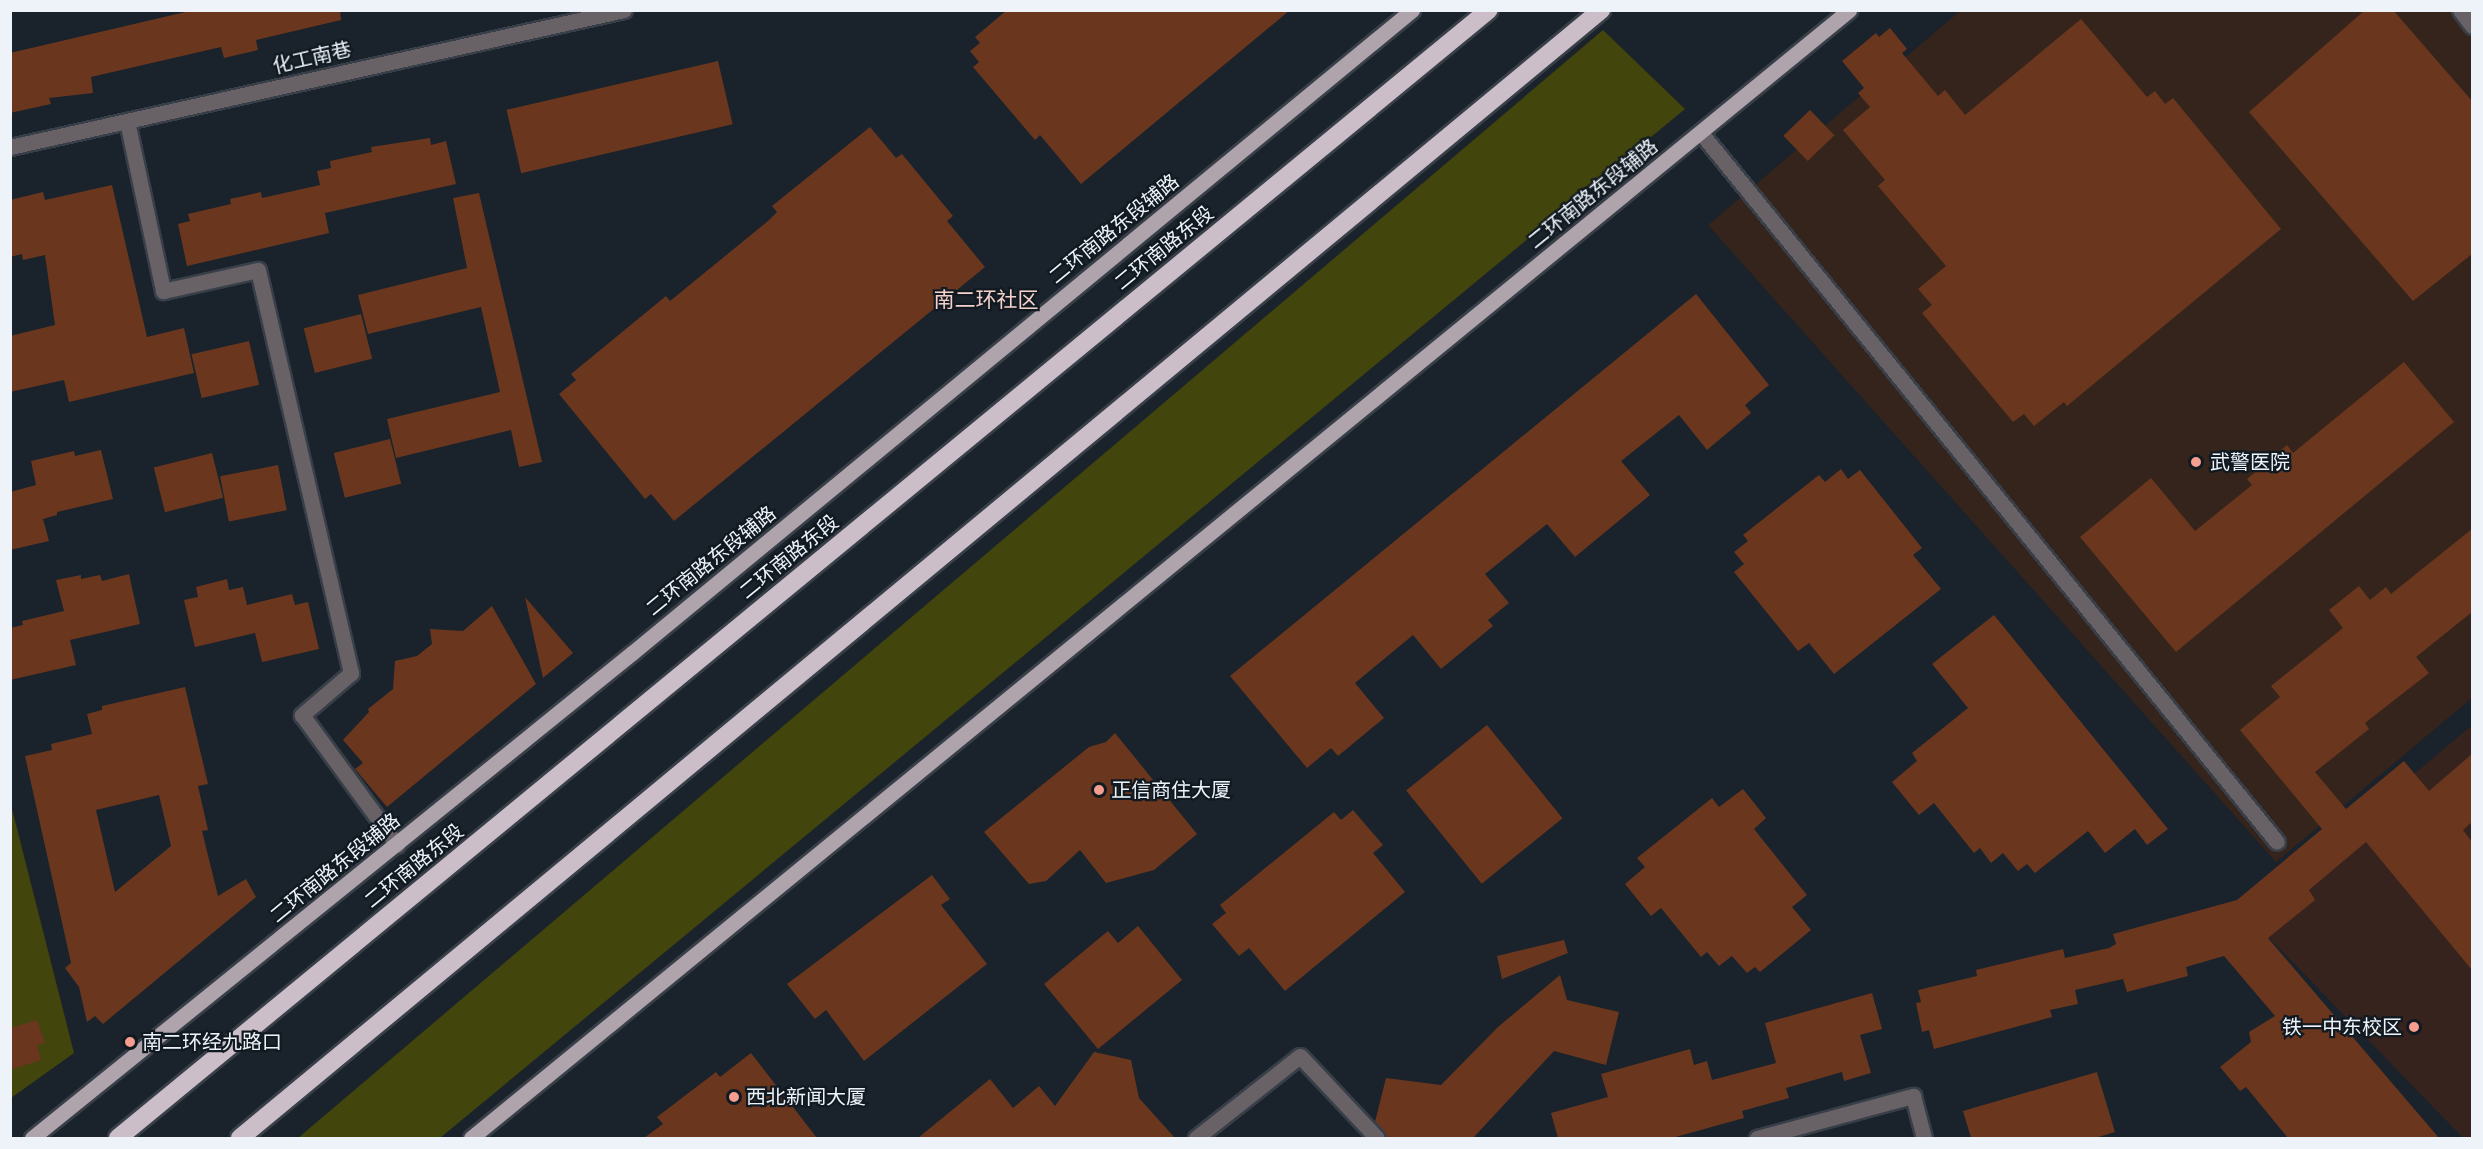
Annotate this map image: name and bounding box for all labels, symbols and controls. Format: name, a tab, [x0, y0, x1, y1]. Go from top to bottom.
street label: 化工南巷	[270, 37, 354, 79]
street label: 二环南路东段辅路	[1523, 134, 1663, 254]
street label: 二环南路东段辅路	[1044, 169, 1184, 289]
street label: 二环南路东段	[1110, 201, 1218, 295]
district label: 南二环社区	[934, 287, 1038, 313]
place label: 武警医院	[2210, 450, 2290, 474]
marker: 武警医院	[2187, 453, 2205, 471]
street label: 二环南路东段辅路	[641, 501, 781, 621]
street label: 二环南路东段	[735, 510, 843, 604]
place label: 正信商住大厦	[1111, 778, 1231, 802]
marker: 正信商住大厦	[1092, 783, 1106, 797]
street label: 二环南路东段辅路	[265, 808, 405, 928]
street label: 二环南路东段	[360, 819, 468, 913]
place label: 铁一中东校区	[2282, 1015, 2402, 1039]
marker: 铁一中东校区	[2407, 1020, 2421, 1034]
place label: 南二环经九路口	[142, 1030, 282, 1054]
marker: 南二环经九路口	[123, 1035, 137, 1049]
place label: 西北新闻大厦	[746, 1085, 866, 1109]
marker: 西北新闻大厦	[727, 1090, 741, 1104]

